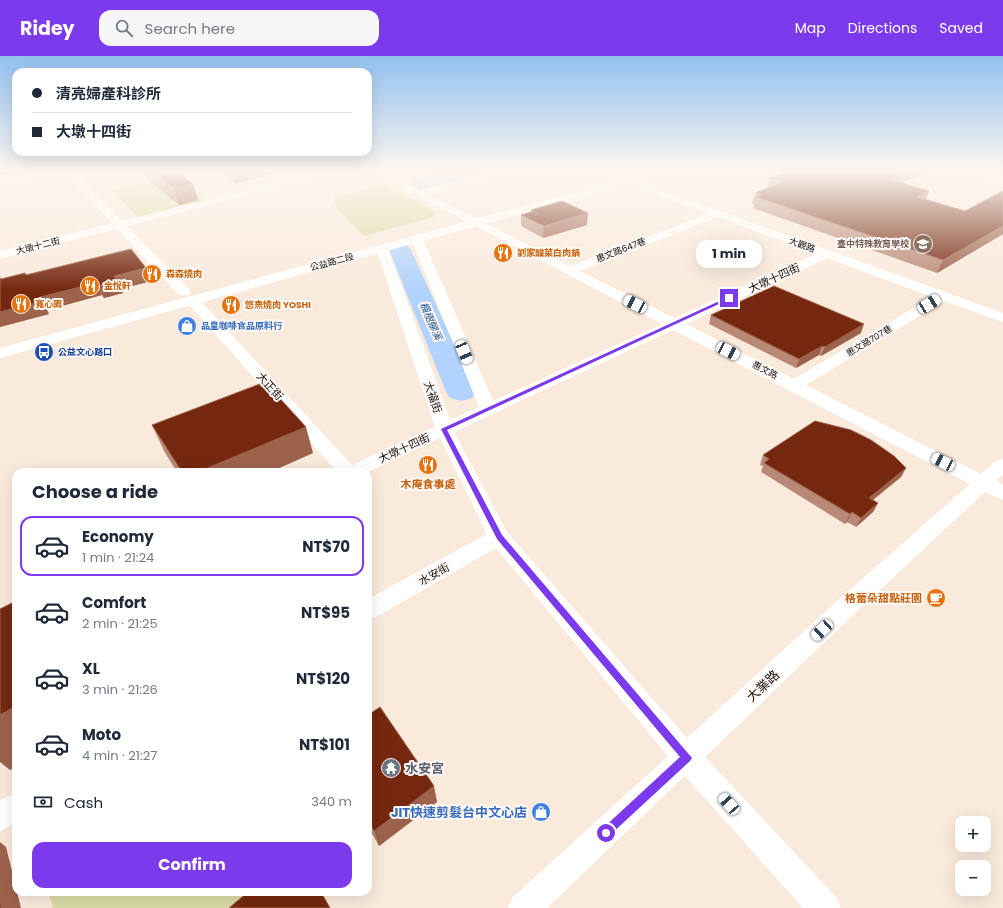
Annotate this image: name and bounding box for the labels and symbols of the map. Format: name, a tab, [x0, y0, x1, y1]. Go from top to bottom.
school or university icon: 臺中特殊教育學校	[912, 233, 934, 255]
street label: 大墩十二街	[15, 235, 61, 257]
street label: 惠文路647巷	[594, 235, 648, 265]
street label: 大觀路	[787, 235, 817, 255]
place label: 臺中特殊教育學校	[837, 238, 910, 250]
callout: 1 min	[696, 240, 762, 268]
restaurant icon: 劉家酸菜白肉鍋	[492, 242, 514, 264]
place label: 劉家酸菜白肉鍋	[517, 247, 580, 259]
street label: 公益路二段	[309, 250, 355, 274]
street label: 大墩十四街	[746, 259, 802, 297]
restaurant icon: 森森燒肉	[141, 263, 163, 285]
place label: 森森燒肉	[166, 268, 202, 280]
restaurant icon: 金悅軒	[79, 275, 101, 297]
place label: 金悅軒	[104, 280, 131, 292]
route end	[720, 289, 738, 307]
restaurant icon: 寬心園	[10, 293, 32, 315]
car	[622, 293, 648, 315]
car	[916, 293, 942, 315]
restaurant icon: 悠熹燒肉 YOSHI	[220, 294, 242, 316]
place label: 寬心園	[35, 298, 62, 310]
place label: 悠熹燒肉 YOSHI	[244, 299, 311, 311]
water label: 楓樹腳溪	[416, 300, 446, 344]
shop icon: 品皇咖啡食品原料行	[176, 315, 198, 337]
place label: 品皇咖啡食品原料行	[201, 320, 283, 332]
street label: 惠文路707巷	[844, 323, 894, 359]
car	[454, 339, 474, 365]
car	[715, 340, 741, 362]
bus stop icon: 公益文心路口	[33, 341, 55, 363]
place label: 公益文心路口	[58, 346, 112, 358]
street label: 惠文路	[750, 359, 780, 381]
street label: 大正街	[253, 368, 287, 404]
street label: 大福街	[420, 379, 446, 415]
street label: 大墩十四街	[376, 429, 432, 467]
car	[930, 451, 956, 473]
restaurant icon: 木庵食事處	[417, 454, 439, 476]
place label: 木庵食事處	[401, 476, 456, 492]
street label: 水安街	[416, 559, 452, 589]
cafe icon: 格蕾朵甜點莊園	[925, 587, 947, 609]
place label: 格蕾朵甜點莊園	[845, 590, 922, 606]
car	[809, 617, 835, 643]
street label: 大業路	[742, 666, 784, 706]
temple icon: 水安宮	[380, 757, 402, 779]
place label: 水安宮	[405, 759, 444, 778]
car	[717, 791, 741, 817]
shop icon: JIT快速剪髮台中文心店	[530, 801, 552, 823]
place label: JIT快速剪髮台中文心店	[391, 803, 527, 822]
route start	[597, 824, 615, 842]

